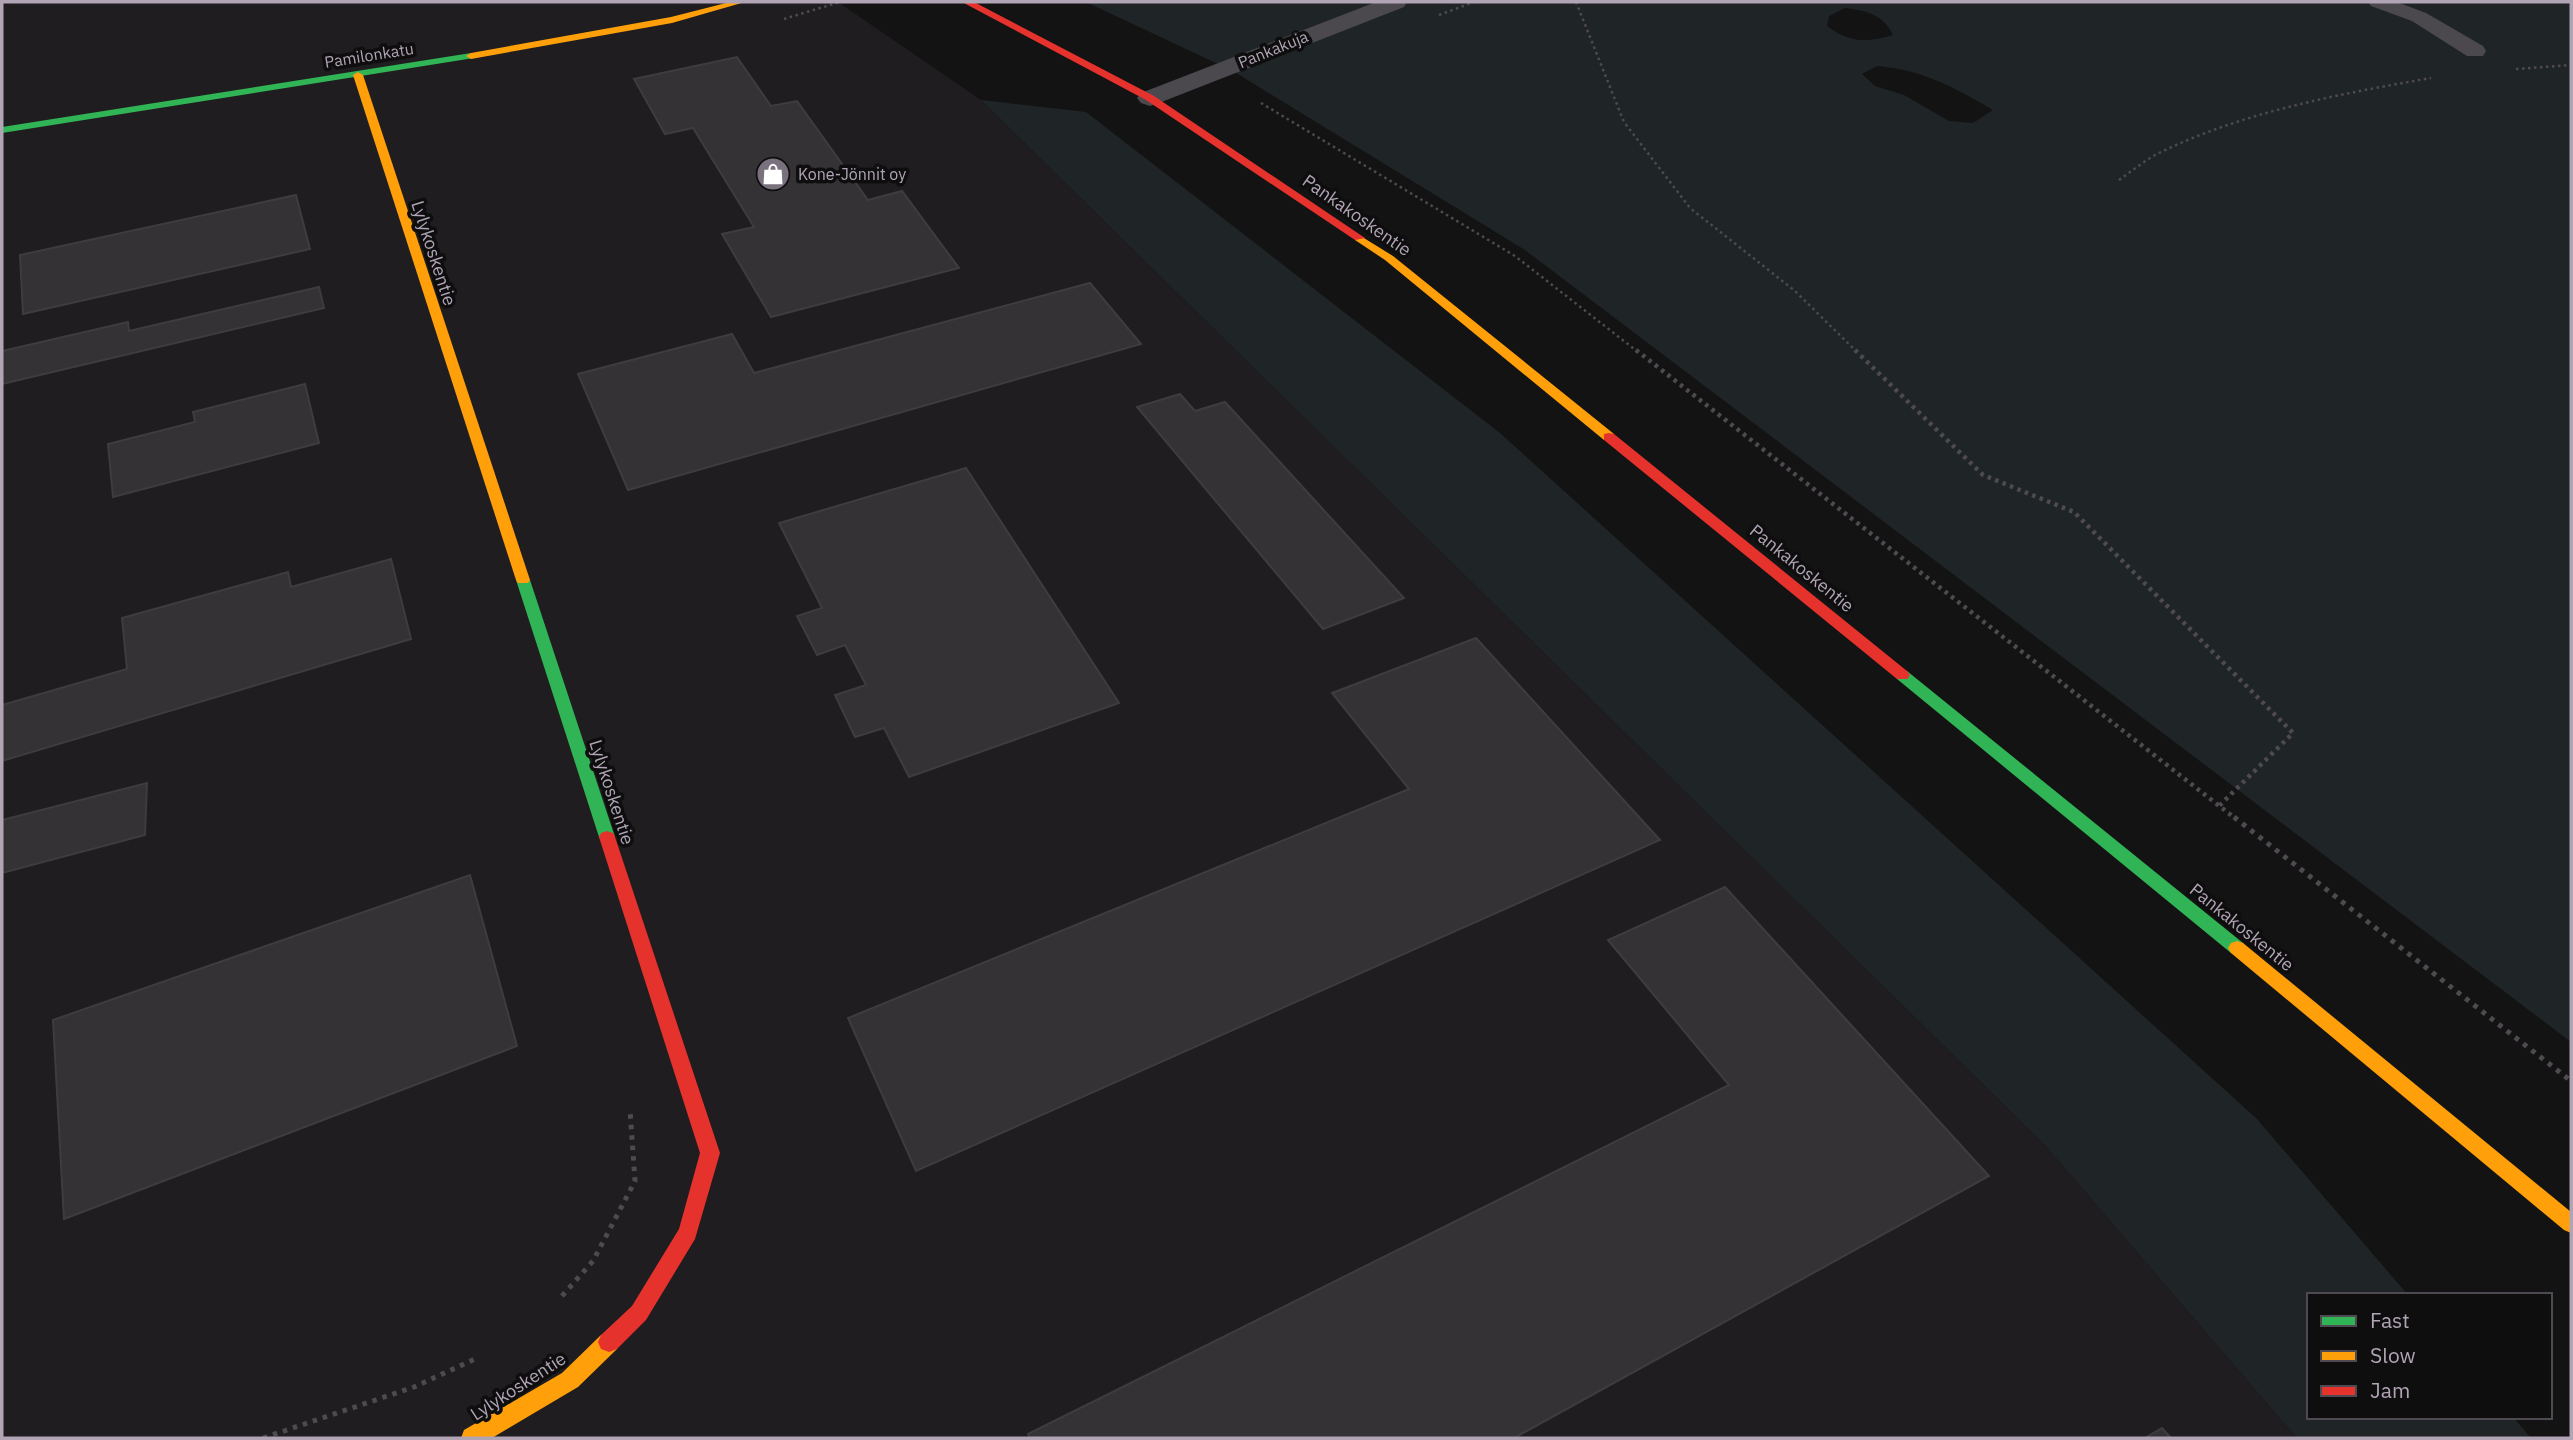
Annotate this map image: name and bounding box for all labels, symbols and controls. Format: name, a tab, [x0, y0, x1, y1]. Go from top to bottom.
street label: Pankakuja	[1235, 26, 1311, 72]
street label: Pamilonkatu	[323, 38, 415, 72]
shop icon: Kone-Jönnit oy	[754, 155, 792, 193]
place label: Kone-Jönnit oy	[798, 164, 906, 184]
street label: Pankakoskentie	[1298, 169, 1416, 261]
street label: Lylykoskentie	[406, 198, 462, 308]
street label: Pankakoskentie	[1745, 519, 1859, 617]
street label: Lylykoskentie	[584, 737, 640, 847]
street label: Pankakoskentie	[2185, 878, 2299, 976]
legend	[2307, 1293, 2552, 1419]
text: Fast	[2370, 1306, 2410, 1334]
text: Slow	[2370, 1341, 2416, 1369]
street label: Lylykoskentie	[466, 1347, 570, 1425]
text: Jam	[2370, 1376, 2410, 1404]

